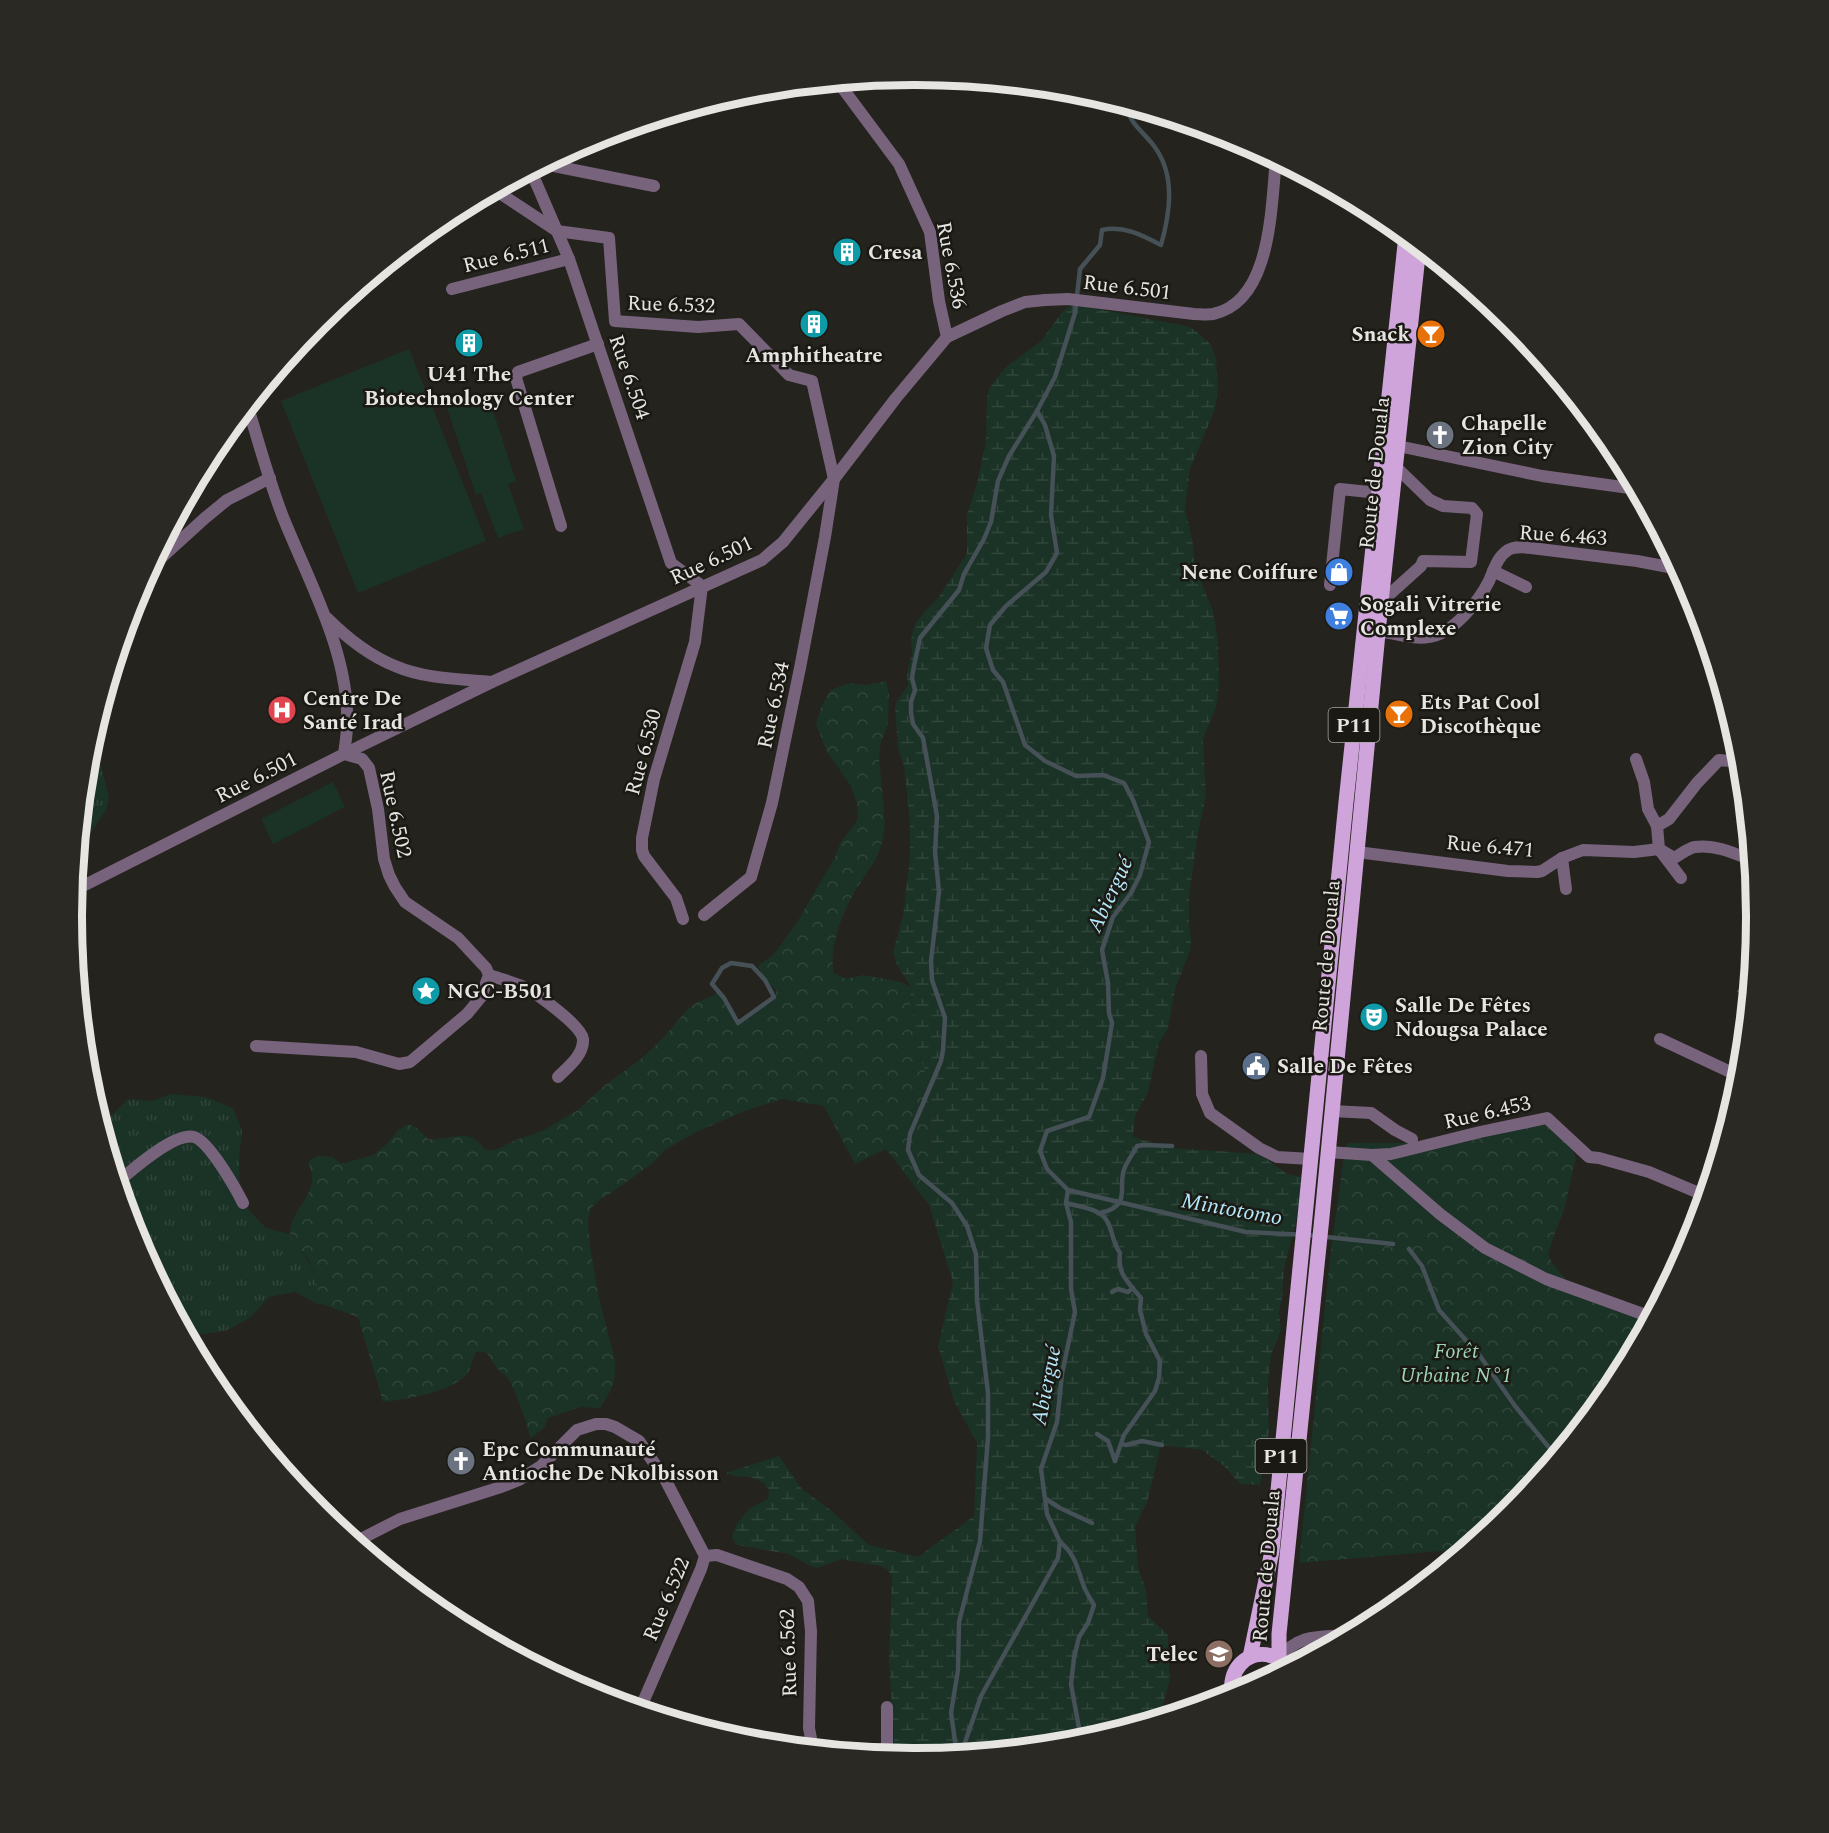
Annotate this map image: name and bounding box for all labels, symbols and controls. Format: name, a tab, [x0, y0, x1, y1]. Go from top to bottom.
street label: Rue 6.536	[927, 219, 975, 312]
street label: Rue 6.511	[460, 230, 553, 282]
building icon: Cresa	[831, 236, 863, 268]
place label: Cresa	[868, 237, 922, 269]
street label: Rue 6.501	[1081, 267, 1173, 309]
street label: Rue 6.532	[626, 287, 716, 323]
building icon: Amphitheatre	[798, 308, 830, 340]
bar icon: Snack	[1415, 318, 1447, 350]
place label: Snack	[1352, 319, 1410, 351]
building icon: U41 The Biotechnology Center	[453, 327, 485, 359]
street label: Rue 6.504	[600, 330, 659, 425]
place label: Amphitheatre	[745, 340, 883, 372]
place label: U41 The Biotechnology Center	[364, 359, 574, 415]
street label: Route de Douala	[1351, 395, 1399, 551]
place label: Chapelle Zion City	[1461, 408, 1553, 464]
church icon: Chapelle Zion City	[1424, 419, 1456, 451]
street label: Rue 6.463	[1518, 517, 1609, 555]
street label: Rue 6.501	[665, 528, 758, 594]
shop icon: Nene Coiffure	[1323, 556, 1355, 588]
place label: Nene Coiffure	[1181, 557, 1318, 589]
place label: Sogali Vitrerie Complexe	[1360, 589, 1501, 645]
supermarket icon: Sogali Vitrerie Complexe	[1323, 600, 1355, 632]
street label: Rue 6.534	[749, 658, 799, 752]
place label: Centre De Santé Irad	[303, 683, 403, 739]
place label: Ets Pat Cool Discothèque	[1420, 687, 1541, 743]
hospital icon: Centre De Santé Irad	[266, 694, 298, 726]
bar icon: Ets Pat Cool Discothèque	[1383, 698, 1415, 730]
street label: Rue 6.530	[617, 705, 671, 799]
road number: P11	[1328, 708, 1380, 742]
street label: Rue 6.501	[210, 744, 303, 812]
street label: Rue 6.502	[370, 768, 420, 861]
street label: Rue 6.471	[1445, 827, 1535, 867]
water label: Abiergué	[1078, 849, 1143, 939]
street label: Route de Douala	[1304, 878, 1350, 1034]
place icon: NGC-B501	[410, 975, 442, 1007]
place label: NGC-B501	[447, 976, 553, 1008]
place label: Salle De Fêtes Ndougsa Palace	[1395, 990, 1548, 1046]
theatre icon: Salle De Fêtes Ndougsa Palace	[1358, 1001, 1390, 1033]
public building icon: Salle De Fêtes	[1240, 1050, 1272, 1082]
place label: Salle De Fêtes	[1277, 1051, 1413, 1083]
street label: Rue 6.453	[1441, 1087, 1534, 1138]
water label: Mintotomo	[1179, 1184, 1285, 1235]
park label: Forêt Urbaine N°1	[1400, 1336, 1512, 1392]
water label: Abiergué	[1022, 1341, 1071, 1429]
place label: Epc Communauté Antioche De Nkolbisson	[482, 1434, 719, 1490]
road number: P11	[1256, 1439, 1306, 1473]
church icon: Epc Communauté Antioche De Nkolbisson	[445, 1445, 477, 1477]
street label: Route de Douala	[1244, 1488, 1290, 1644]
street label: Rue 6.522	[635, 1552, 699, 1646]
street label: Rue 6.562	[771, 1608, 807, 1698]
school or university icon: Telec	[1203, 1638, 1235, 1670]
place label: Telec	[1146, 1639, 1198, 1671]

